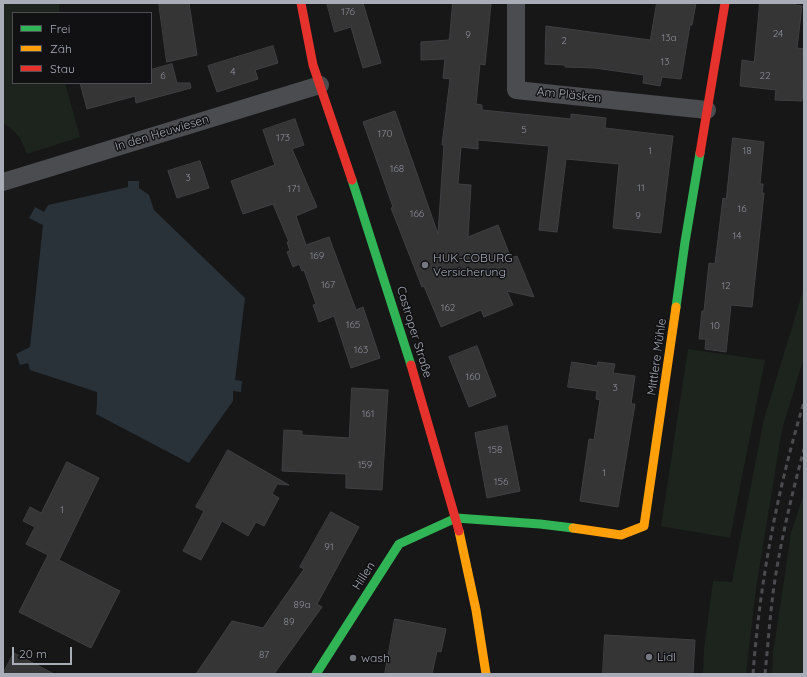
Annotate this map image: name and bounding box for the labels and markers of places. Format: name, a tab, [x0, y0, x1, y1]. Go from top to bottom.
place label: HUK-COBURG Versicherung	[433, 251, 513, 279]
marker: HUK-COBURG Versicherung	[420, 260, 430, 270]
place label: Lidl	[657, 650, 676, 664]
place label: wash	[361, 651, 390, 665]
marker: Lidl	[644, 652, 654, 662]
marker: wash	[348, 653, 358, 663]

